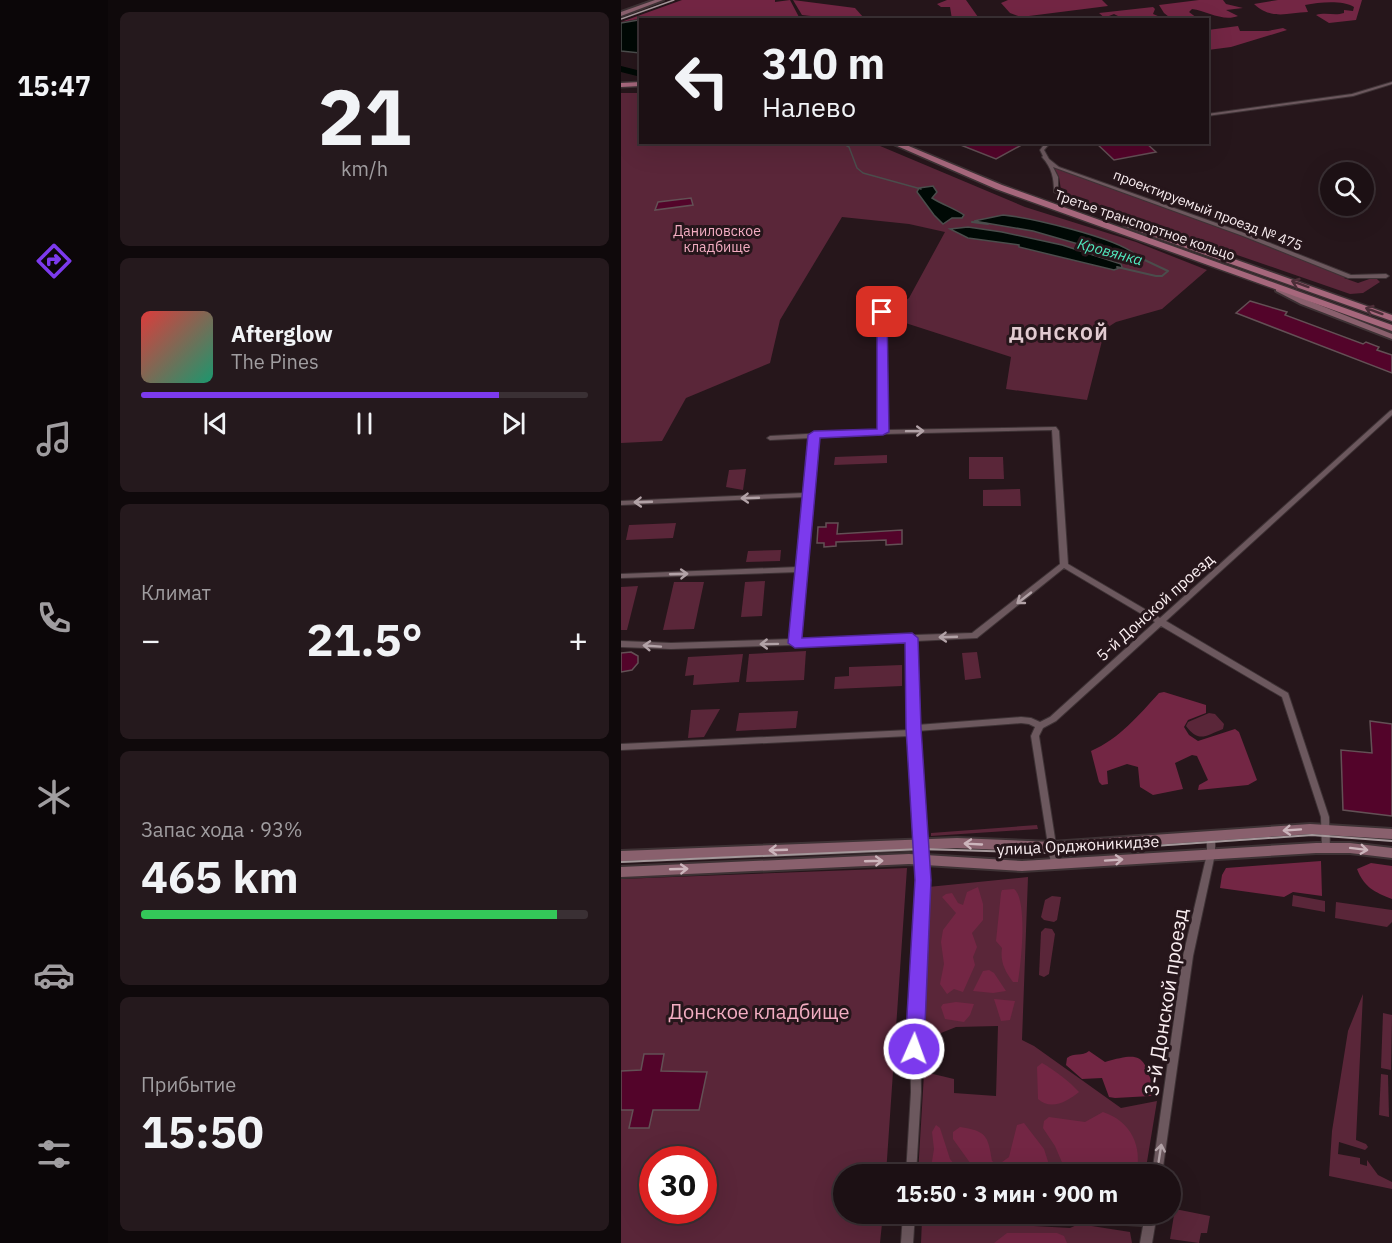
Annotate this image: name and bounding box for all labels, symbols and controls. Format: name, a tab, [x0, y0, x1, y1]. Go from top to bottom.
text: 310 m	[762, 36, 885, 91]
icon: left	[663, 42, 741, 120]
text: 21	[318, 65, 411, 166]
text: 15:47	[17, 68, 91, 103]
text: Налево	[762, 89, 856, 124]
text: km/h	[341, 155, 388, 182]
map controls	[1320, 162, 1374, 216]
button: search	[1320, 162, 1374, 216]
street label: проектируемый проезд № 475	[1111, 166, 1305, 254]
street label: Третье транспортное кольцо	[1052, 186, 1238, 264]
park label: Даниловское кладбище	[673, 222, 761, 256]
water label: Кровянка	[1075, 234, 1145, 269]
icon: directions	[33, 240, 75, 282]
one-way arrow	[1291, 278, 1310, 289]
pin	[856, 286, 907, 337]
icon: arrive	[865, 295, 898, 328]
one-way arrow	[1365, 305, 1383, 316]
text: Afterglow	[231, 319, 333, 348]
district label: ДОНСКОЙ	[1009, 322, 1109, 345]
text: The Pines	[231, 348, 319, 375]
icon: previous	[199, 407, 232, 440]
icon: pause	[348, 407, 381, 440]
icon: next	[497, 407, 530, 440]
icon: music	[33, 418, 75, 460]
one-way arrow	[904, 425, 924, 437]
one-way arrow	[740, 492, 760, 503]
one-way arrow	[634, 497, 654, 508]
street label: 5-й Донской проезд	[1092, 549, 1218, 665]
one-way arrow	[669, 569, 689, 580]
text: Климат	[141, 579, 211, 606]
one-way arrow	[1016, 591, 1032, 604]
icon: phone	[33, 597, 75, 639]
text: 21.5°	[306, 610, 423, 668]
text: −	[141, 618, 161, 661]
text: +	[568, 618, 588, 661]
one-way arrow	[939, 631, 959, 643]
one-way arrow	[760, 638, 780, 649]
one-way arrow	[642, 640, 662, 651]
icon: climate	[33, 776, 75, 818]
text: Запас хода · 93%	[141, 816, 303, 843]
one-way arrow	[1282, 825, 1302, 836]
street label: улица Орджоникидзе	[996, 831, 1160, 859]
one-way arrow	[963, 838, 983, 849]
one-way arrow	[1349, 844, 1369, 855]
one-way arrow	[768, 845, 788, 856]
text: 465 km	[141, 847, 299, 905]
one-way arrow	[864, 855, 884, 866]
one-way arrow	[1103, 855, 1123, 866]
one-way arrow	[669, 864, 689, 875]
street label: 3-й Донской проезд	[1137, 906, 1194, 1098]
icon: car	[33, 954, 75, 996]
park label: Донское кладбище	[669, 998, 849, 1025]
position arrow	[882, 1017, 946, 1081]
text: Прибытие	[141, 1071, 236, 1098]
text: 15:50	[141, 1102, 264, 1160]
icon: filters	[33, 1133, 75, 1175]
one-way arrow	[1155, 1143, 1166, 1163]
speed limit sign: 30	[639, 1146, 717, 1224]
text: 15:50 · 3 мин · 900 m	[896, 1179, 1118, 1208]

